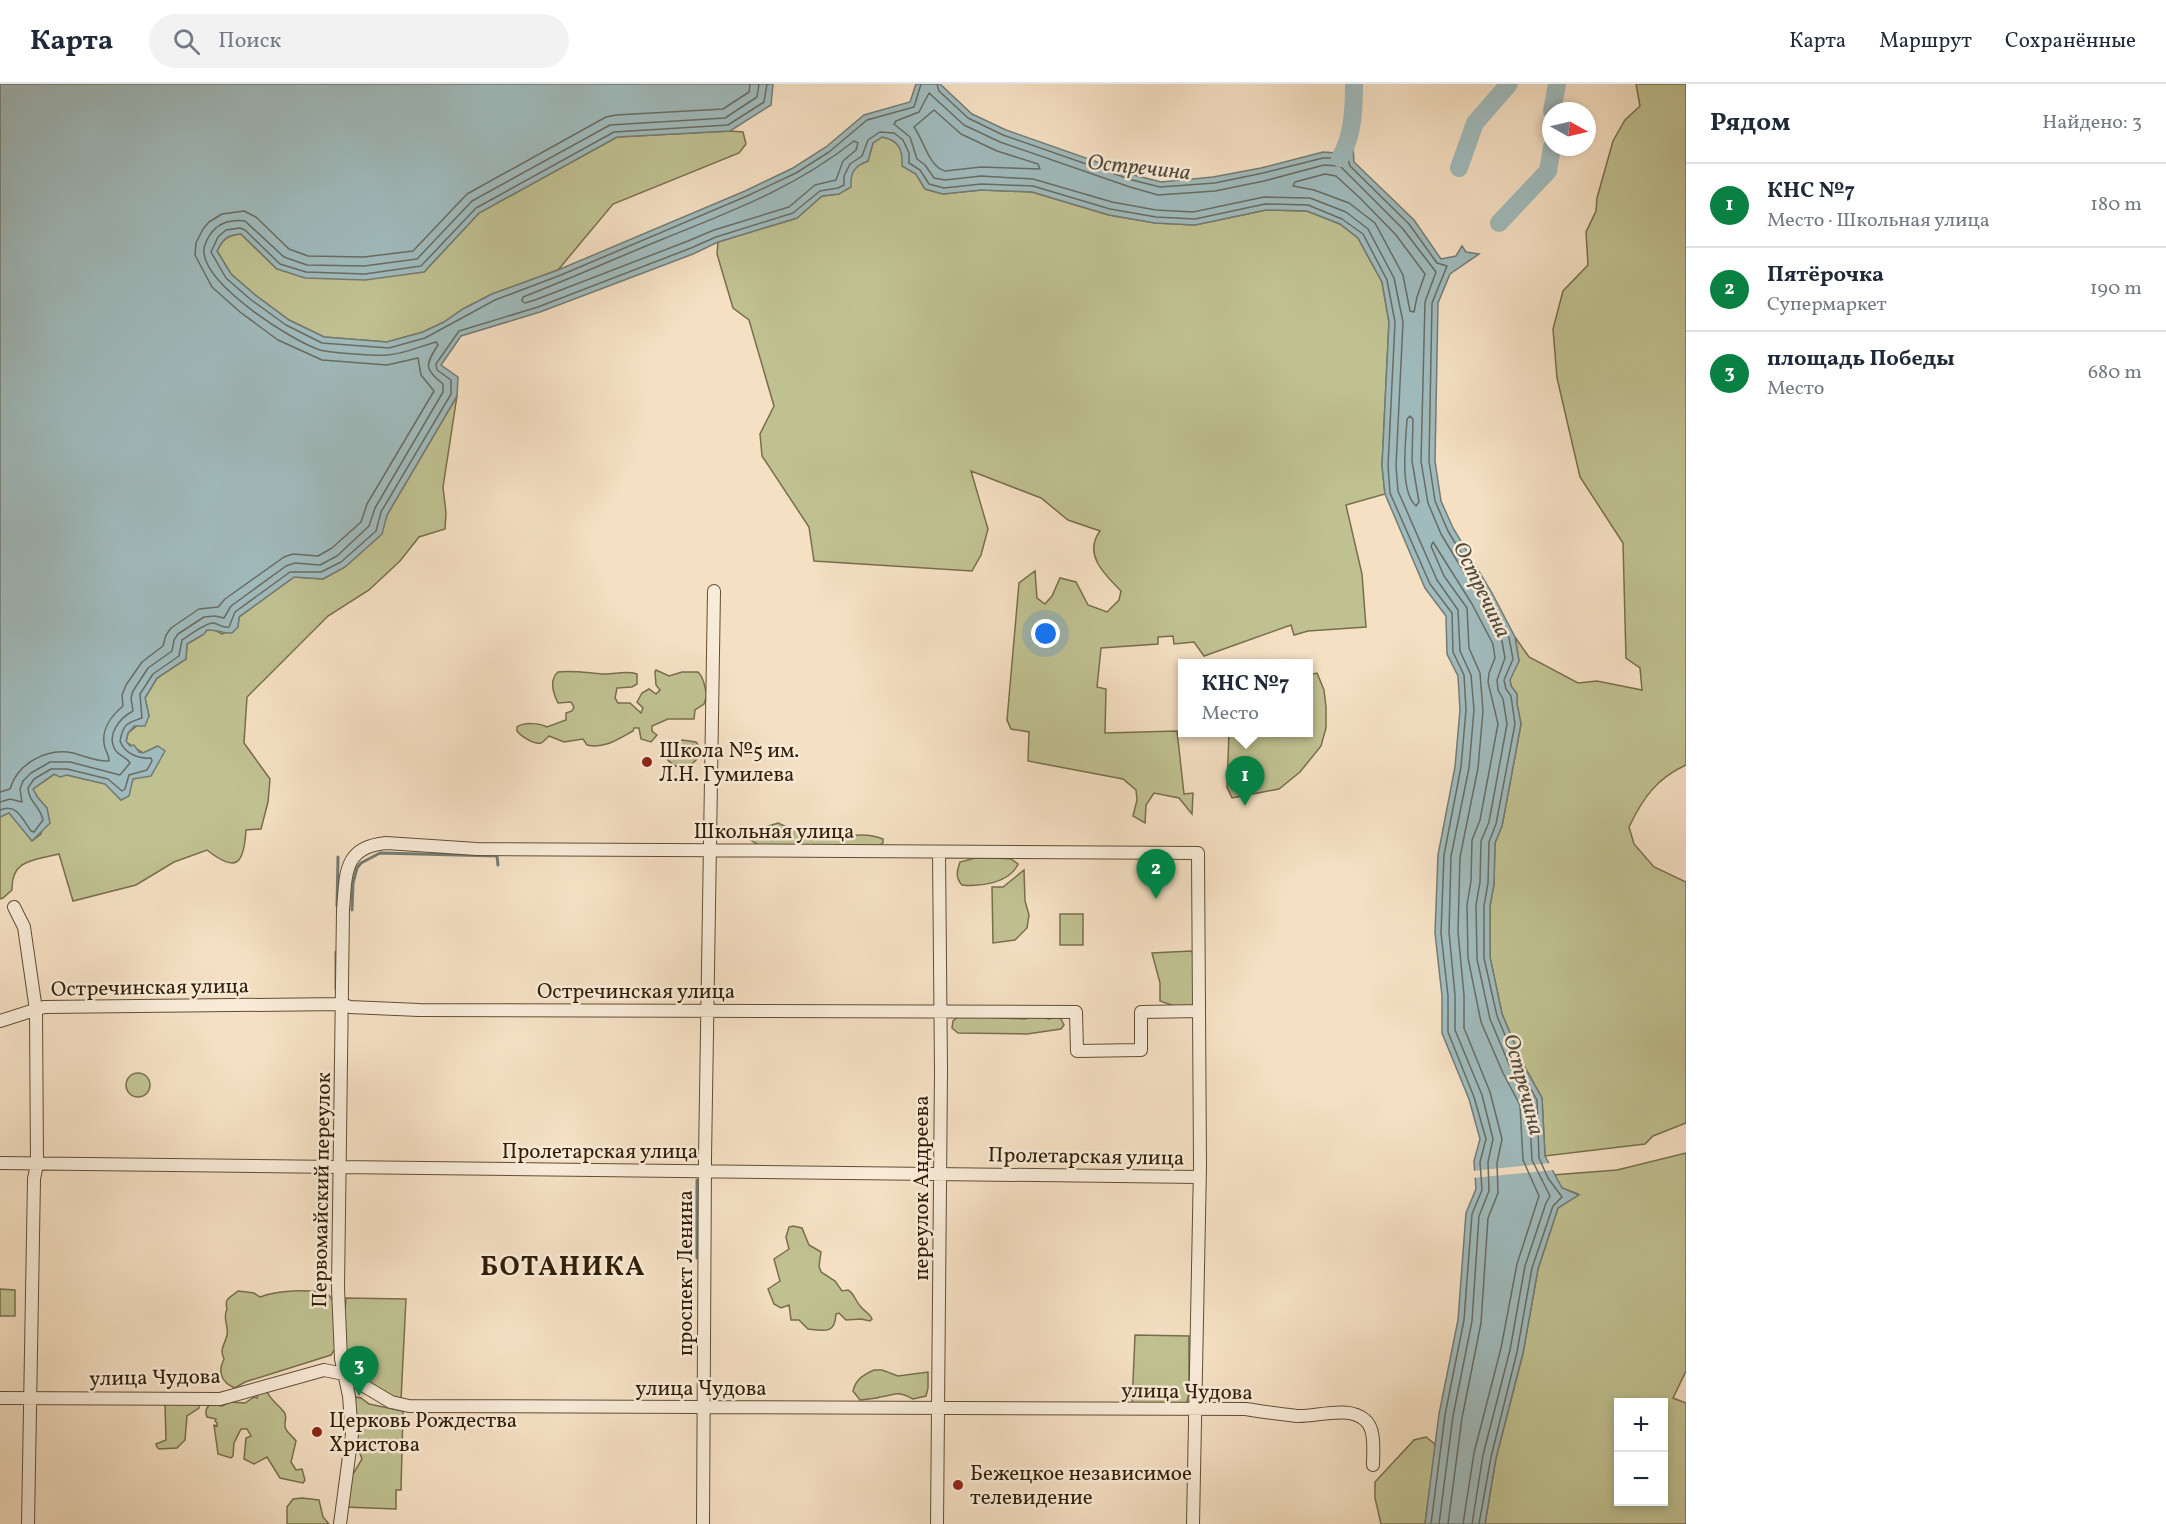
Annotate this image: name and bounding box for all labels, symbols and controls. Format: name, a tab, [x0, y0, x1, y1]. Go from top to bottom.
search box	[149, 14, 569, 68]
text: Карта	[30, 22, 113, 61]
icon: search	[170, 25, 203, 58]
text: Поиск	[218, 26, 281, 57]
text: Карта	[1789, 27, 1846, 56]
text: Маршрут	[1879, 27, 1972, 56]
text: Сохранённые	[2005, 27, 2136, 56]
north arrow	[1542, 102, 1596, 156]
text: Рядом	[1710, 105, 1790, 141]
text: Найдено: 3	[2042, 109, 2142, 137]
water label: Остречина	[1085, 148, 1192, 189]
text: КНС №7	[1767, 176, 1855, 207]
text: 1	[1725, 191, 1734, 219]
text: 180 m	[2090, 191, 2142, 219]
text: Место · Школьная улица	[1767, 207, 1990, 235]
text: Пятёрочка	[1767, 260, 1884, 291]
text: 2	[1724, 275, 1735, 303]
text: 190 m	[2090, 275, 2142, 303]
text: Супермаркет	[1767, 291, 1887, 319]
text: площадь Победы	[1767, 344, 1955, 375]
text: 3	[1724, 359, 1735, 387]
text: 680 m	[2088, 359, 2142, 387]
text: Место	[1767, 375, 1824, 403]
water label: Остречина	[1444, 537, 1517, 644]
your location	[1031, 619, 1060, 648]
popup	[1178, 659, 1313, 737]
text: КНС №7	[1201, 669, 1290, 700]
text: Место	[1201, 700, 1259, 728]
place label: Школа №5 им. Л.Н. Гумилева	[659, 737, 799, 790]
marker: Школа №5 им. Л.Н. Гумилева	[640, 755, 654, 769]
pin: 1	[1226, 756, 1264, 806]
street label: Школьная улица	[693, 818, 855, 847]
pin: 2	[1136, 850, 1176, 899]
street label: Остречинская улица	[51, 972, 249, 1005]
street label: Остречинская улица	[537, 978, 735, 1007]
water label: Остречина	[1494, 1030, 1551, 1139]
street label: Первомайский переулок	[306, 1072, 339, 1308]
street label: переулок Андреева	[908, 1095, 937, 1281]
street label: Пролетарская улица	[502, 1138, 698, 1167]
street label: Пролетарская улица	[987, 1141, 1184, 1174]
street label: проспект Ленина	[672, 1190, 701, 1356]
district label: БОТАНИКА	[480, 1249, 646, 1287]
pin: 3	[340, 1346, 378, 1396]
street label: улица Чудова	[89, 1363, 221, 1394]
street label: улица Чудова	[635, 1375, 767, 1404]
street label: улица Чудова	[1121, 1377, 1253, 1408]
map controls	[1614, 1398, 1668, 1506]
button: +	[1614, 1398, 1668, 1452]
place label: Церковь Рождества Христова	[329, 1407, 517, 1460]
marker: Церковь Рождества Христова	[310, 1425, 324, 1439]
button: −	[1614, 1452, 1668, 1506]
place label: Бежецкое независимое телевидение	[970, 1460, 1192, 1513]
marker: Бежецкое независимое телевидение	[951, 1478, 965, 1492]

